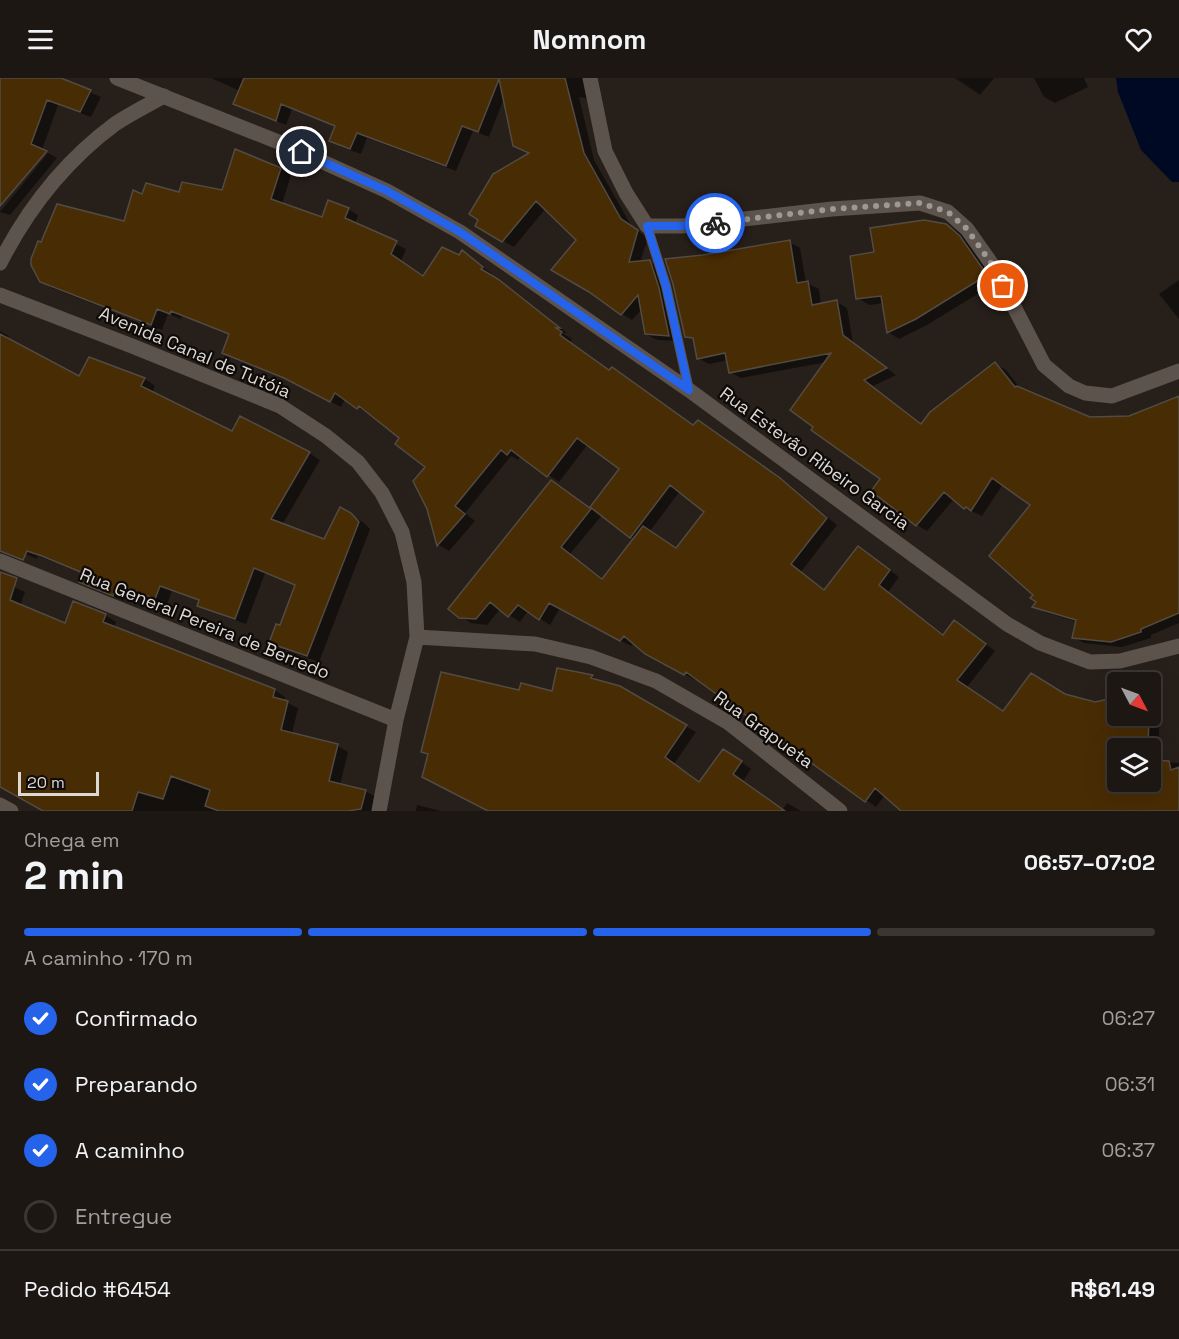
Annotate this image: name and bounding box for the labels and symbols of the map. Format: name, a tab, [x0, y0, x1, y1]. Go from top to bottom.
pin	[276, 126, 327, 177]
courier	[685, 193, 745, 253]
pin	[977, 260, 1028, 311]
street label: Avenida Canal de Tutóia	[96, 301, 294, 403]
street label: Rua Estevão Ribeiro Garcia	[716, 381, 914, 535]
street label: Rua General Pereira de Berredo	[77, 562, 333, 684]
north arrow	[1107, 672, 1161, 726]
street label: Rua Grapueta	[710, 685, 818, 773]
scale bar	[18, 769, 99, 796]

